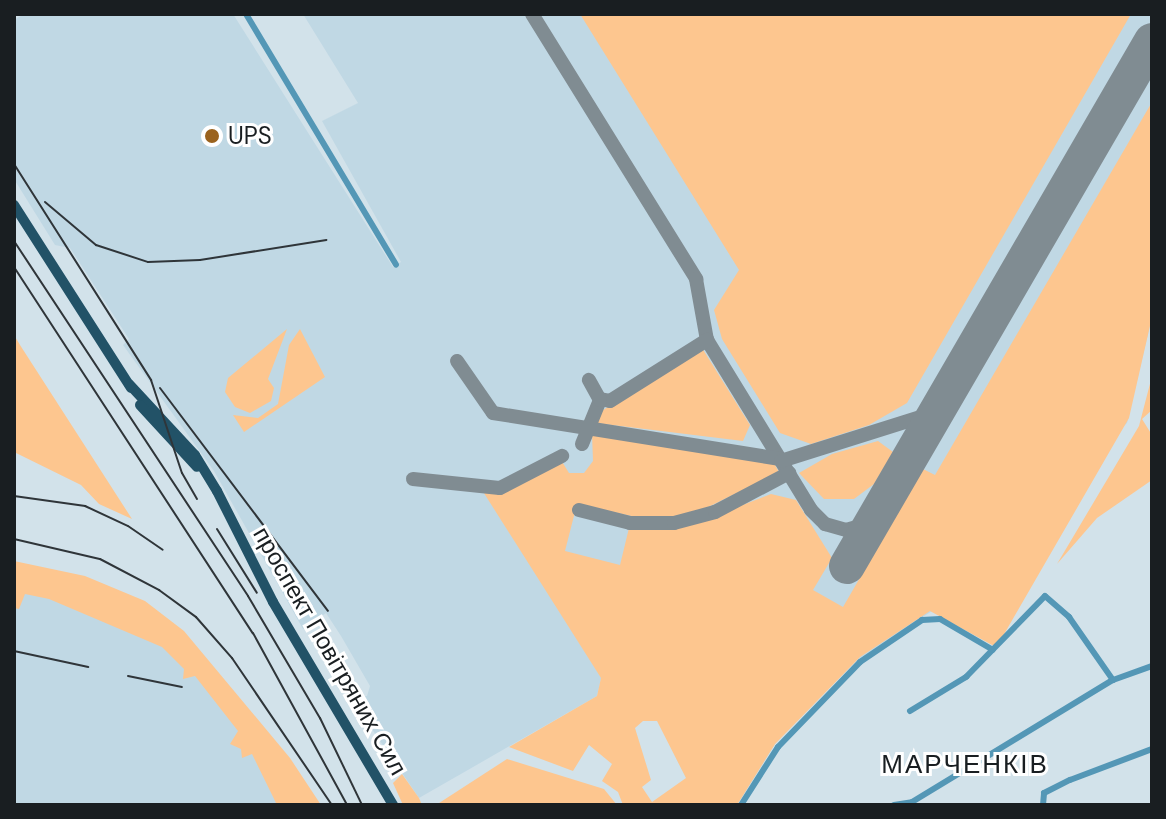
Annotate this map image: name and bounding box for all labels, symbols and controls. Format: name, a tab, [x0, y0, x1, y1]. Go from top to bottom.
place label: UPS	[228, 122, 272, 150]
marker: UPS	[203, 127, 221, 145]
street label: проспект Повітряних Сил	[247, 522, 413, 780]
district label: МАРЧЕНКІВ	[881, 749, 1049, 781]

